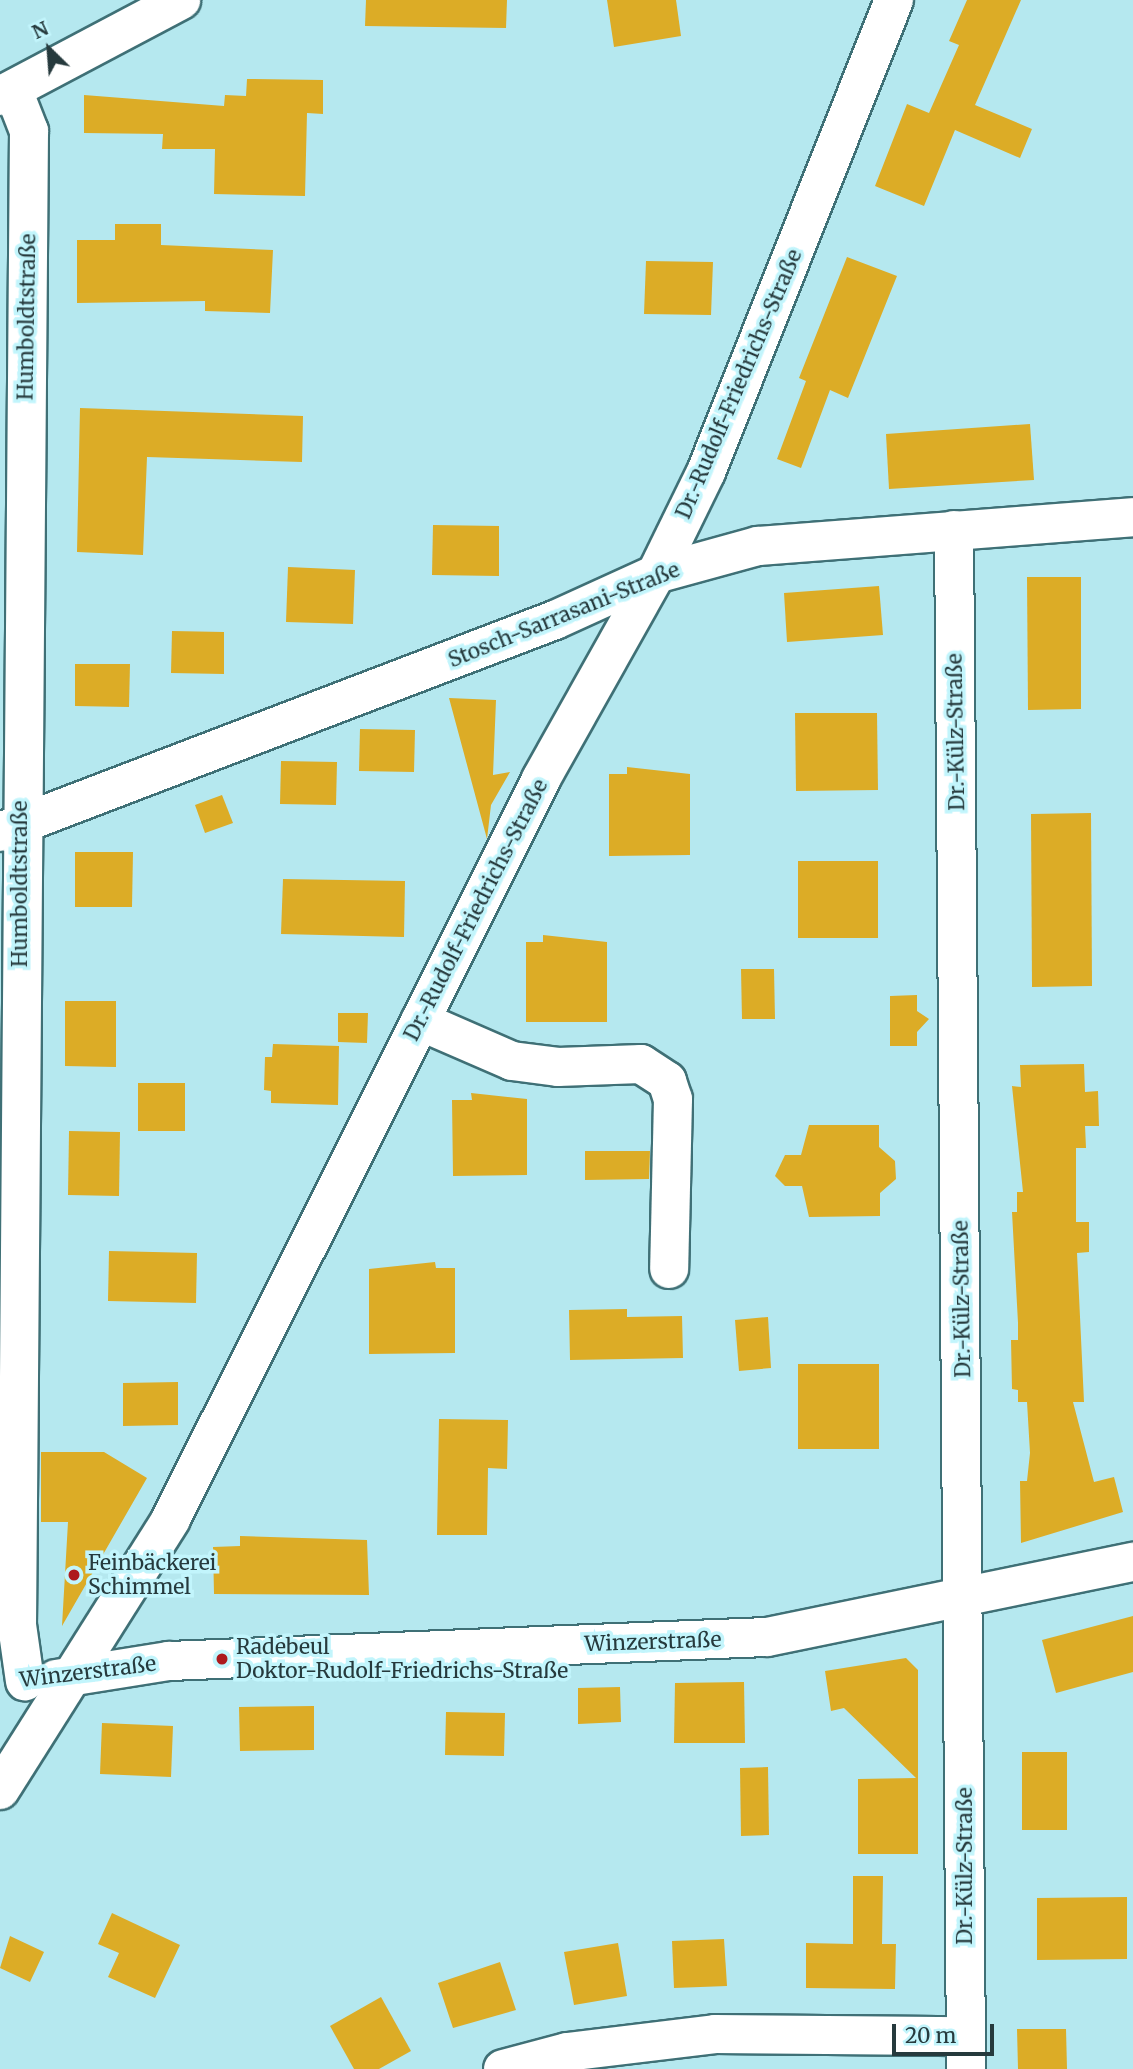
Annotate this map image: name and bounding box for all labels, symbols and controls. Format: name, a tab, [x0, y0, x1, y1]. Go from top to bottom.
north arrow	[14, 14, 84, 84]
text: N	[28, 16, 52, 44]
street label: Humboldtstraße	[13, 233, 41, 401]
street label: Dr.-Rudolf-Friedrichs-Straße	[671, 245, 807, 523]
street label: Stosch-Sarrasani-Straße	[445, 557, 683, 673]
street label: Dr.-Külz-Straße	[942, 653, 970, 811]
street label: Dr.-Rudolf-Friedrichs-Straße	[399, 775, 553, 1045]
street label: Humboldtstraße	[7, 801, 33, 967]
street label: Dr.-Külz-Straße	[948, 1220, 976, 1378]
place label: Feinbäckerei Schimmel	[88, 1550, 216, 1600]
marker: Feinbäckerei Schimmel	[66, 1567, 82, 1583]
street label: Winzerstraße	[584, 1627, 722, 1657]
place label: Radebeul Doktor-Rudolf-Friedrichs-Straße	[236, 1634, 568, 1684]
street label: Winzerstraße	[18, 1651, 158, 1693]
marker: Radebeul Doktor-Rudolf-Friedrichs-Straße	[214, 1651, 230, 1667]
street label: Dr.-Külz-Straße	[952, 1787, 978, 1945]
scale bar	[895, 2010, 996, 2054]
text: 20 m	[905, 2022, 956, 2049]

